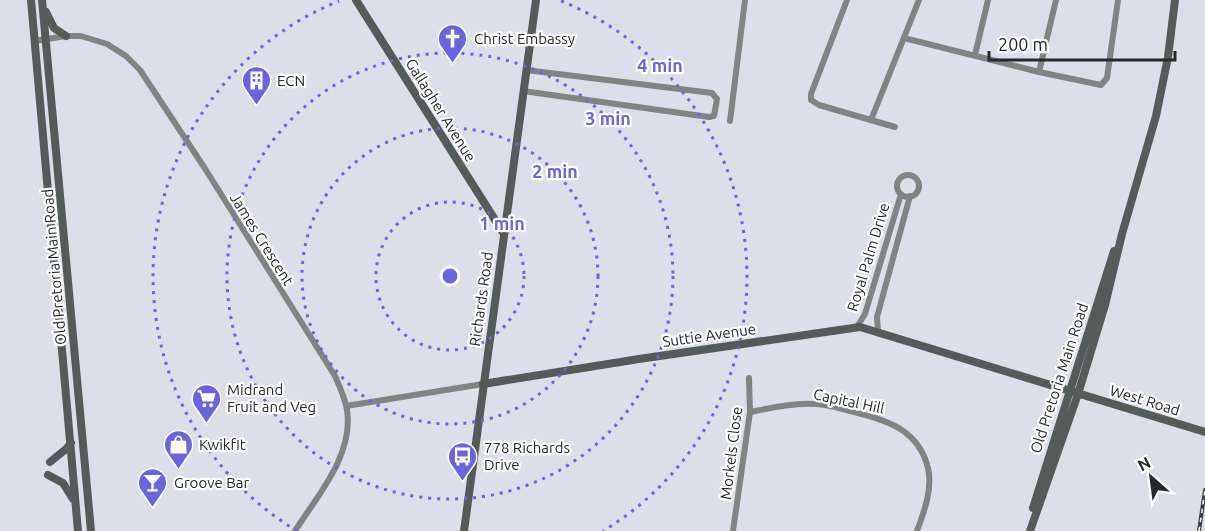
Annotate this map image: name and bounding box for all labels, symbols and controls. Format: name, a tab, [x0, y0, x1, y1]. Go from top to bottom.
church icon: Christ Embassy	[437, 22, 469, 64]
scale bar	[989, 24, 1175, 62]
place label: Christ Embassy	[474, 30, 575, 47]
text: 200 m	[998, 34, 1048, 54]
street label: Gallagher Avenue	[402, 55, 480, 165]
text: 4 min	[637, 55, 683, 75]
building icon: ECN	[240, 64, 272, 106]
place label: ECN	[277, 72, 305, 89]
text: 3 min	[585, 108, 631, 128]
text: 2 min	[532, 161, 578, 181]
street label: Old Pretoria Main Road	[39, 188, 69, 346]
street label: James Crescent	[227, 190, 297, 288]
street label: Royal Palm Drive	[843, 201, 893, 313]
text: 1 min	[479, 213, 525, 233]
street label: Richards Road	[466, 251, 496, 347]
centre of rings	[440, 266, 460, 286]
street label: Old Pretoria Main Road	[1027, 301, 1091, 455]
street label: Suttie Avenue	[661, 320, 757, 350]
place label: Midrand Fruit and Veg	[227, 381, 316, 415]
street label: West Road	[1108, 381, 1182, 419]
supermarket icon: Midrand Fruit and Veg	[190, 382, 222, 424]
street label: Capital Hill	[812, 385, 886, 417]
street label: Morkels Close	[717, 405, 745, 501]
shop icon: Kwikfit	[162, 428, 194, 470]
place label: Kwikfit	[199, 436, 246, 453]
place label: 778 Richards Drive	[484, 439, 570, 473]
bus stop icon: 778 Richards Drive	[447, 440, 479, 482]
north arrow	[1121, 447, 1181, 507]
text: N	[1134, 453, 1153, 475]
bar icon: Groove Bar	[137, 466, 169, 508]
place label: Groove Bar	[174, 474, 249, 491]

